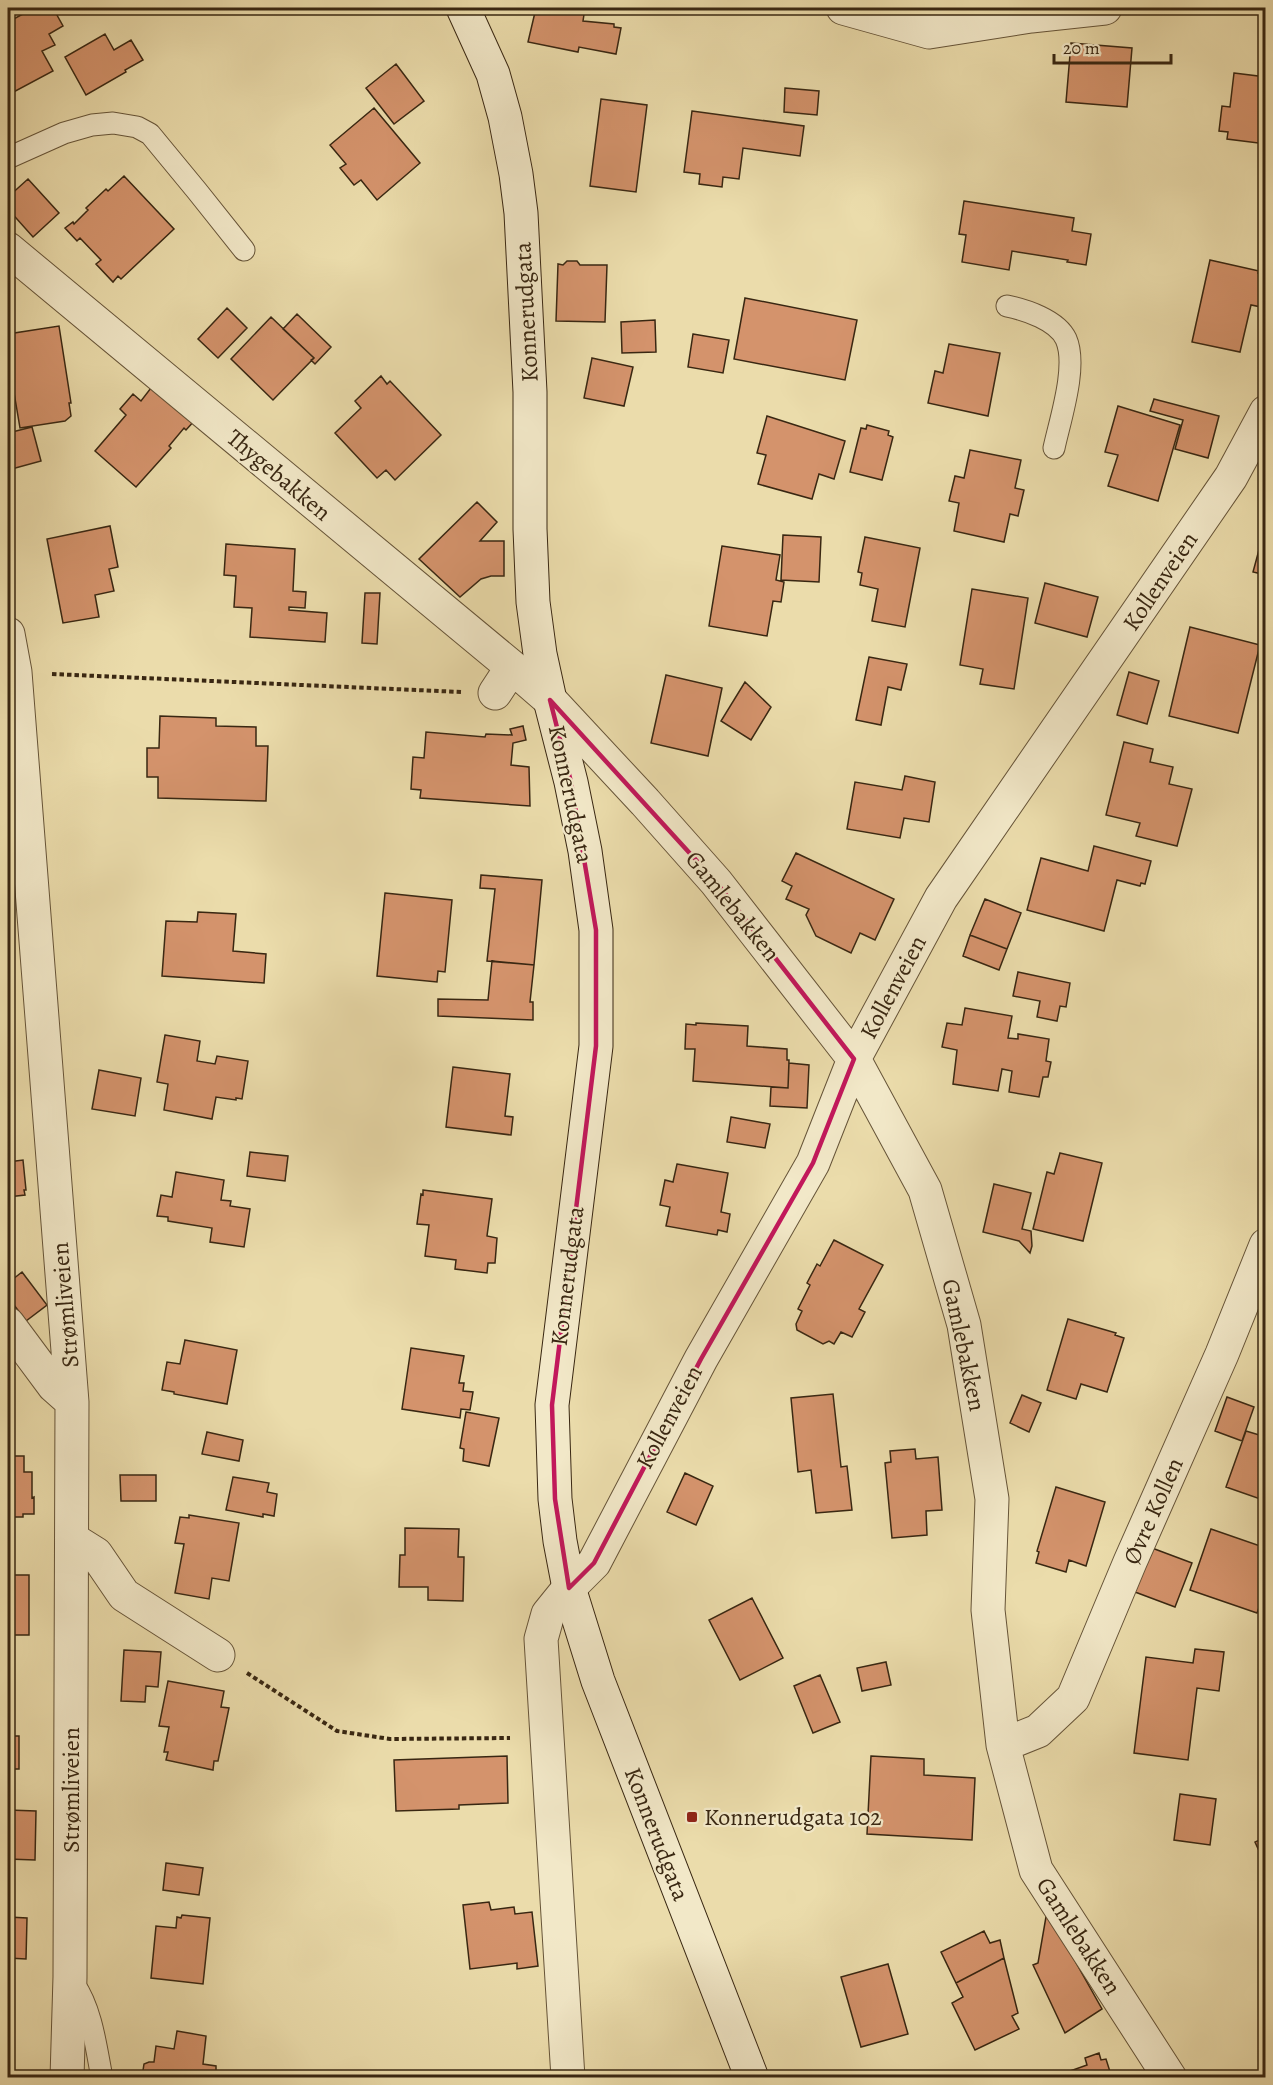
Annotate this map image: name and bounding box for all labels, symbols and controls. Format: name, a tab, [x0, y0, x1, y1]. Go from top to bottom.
scale bar	[1054, 27, 1171, 65]
text: 20 m	[1063, 36, 1100, 60]
street label: Konnerudgata	[506, 240, 546, 383]
street label: Thygebakken	[220, 422, 338, 528]
street label: Kollenveien	[1115, 525, 1205, 637]
street label: Konnerudgata	[541, 722, 601, 867]
street label: Gamlebakken	[678, 844, 788, 968]
street label: Kollenveien	[852, 930, 934, 1044]
street label: Konnerudgata	[543, 1204, 592, 1348]
street label: Strømliveien	[44, 1241, 86, 1369]
street label: Gamlebakken	[934, 1276, 994, 1414]
street label: Kollenveien	[628, 1360, 710, 1474]
street label: Øvre Kollen	[1115, 1452, 1191, 1570]
street label: Strømliveien	[55, 1727, 87, 1853]
street label: Konnerudgata	[617, 1763, 697, 1906]
place label: Konnerudgata 102	[704, 1801, 882, 1833]
marker: Konnerudgata 102	[685, 1810, 699, 1824]
street label: Gamlebakken	[1029, 1871, 1129, 2001]

